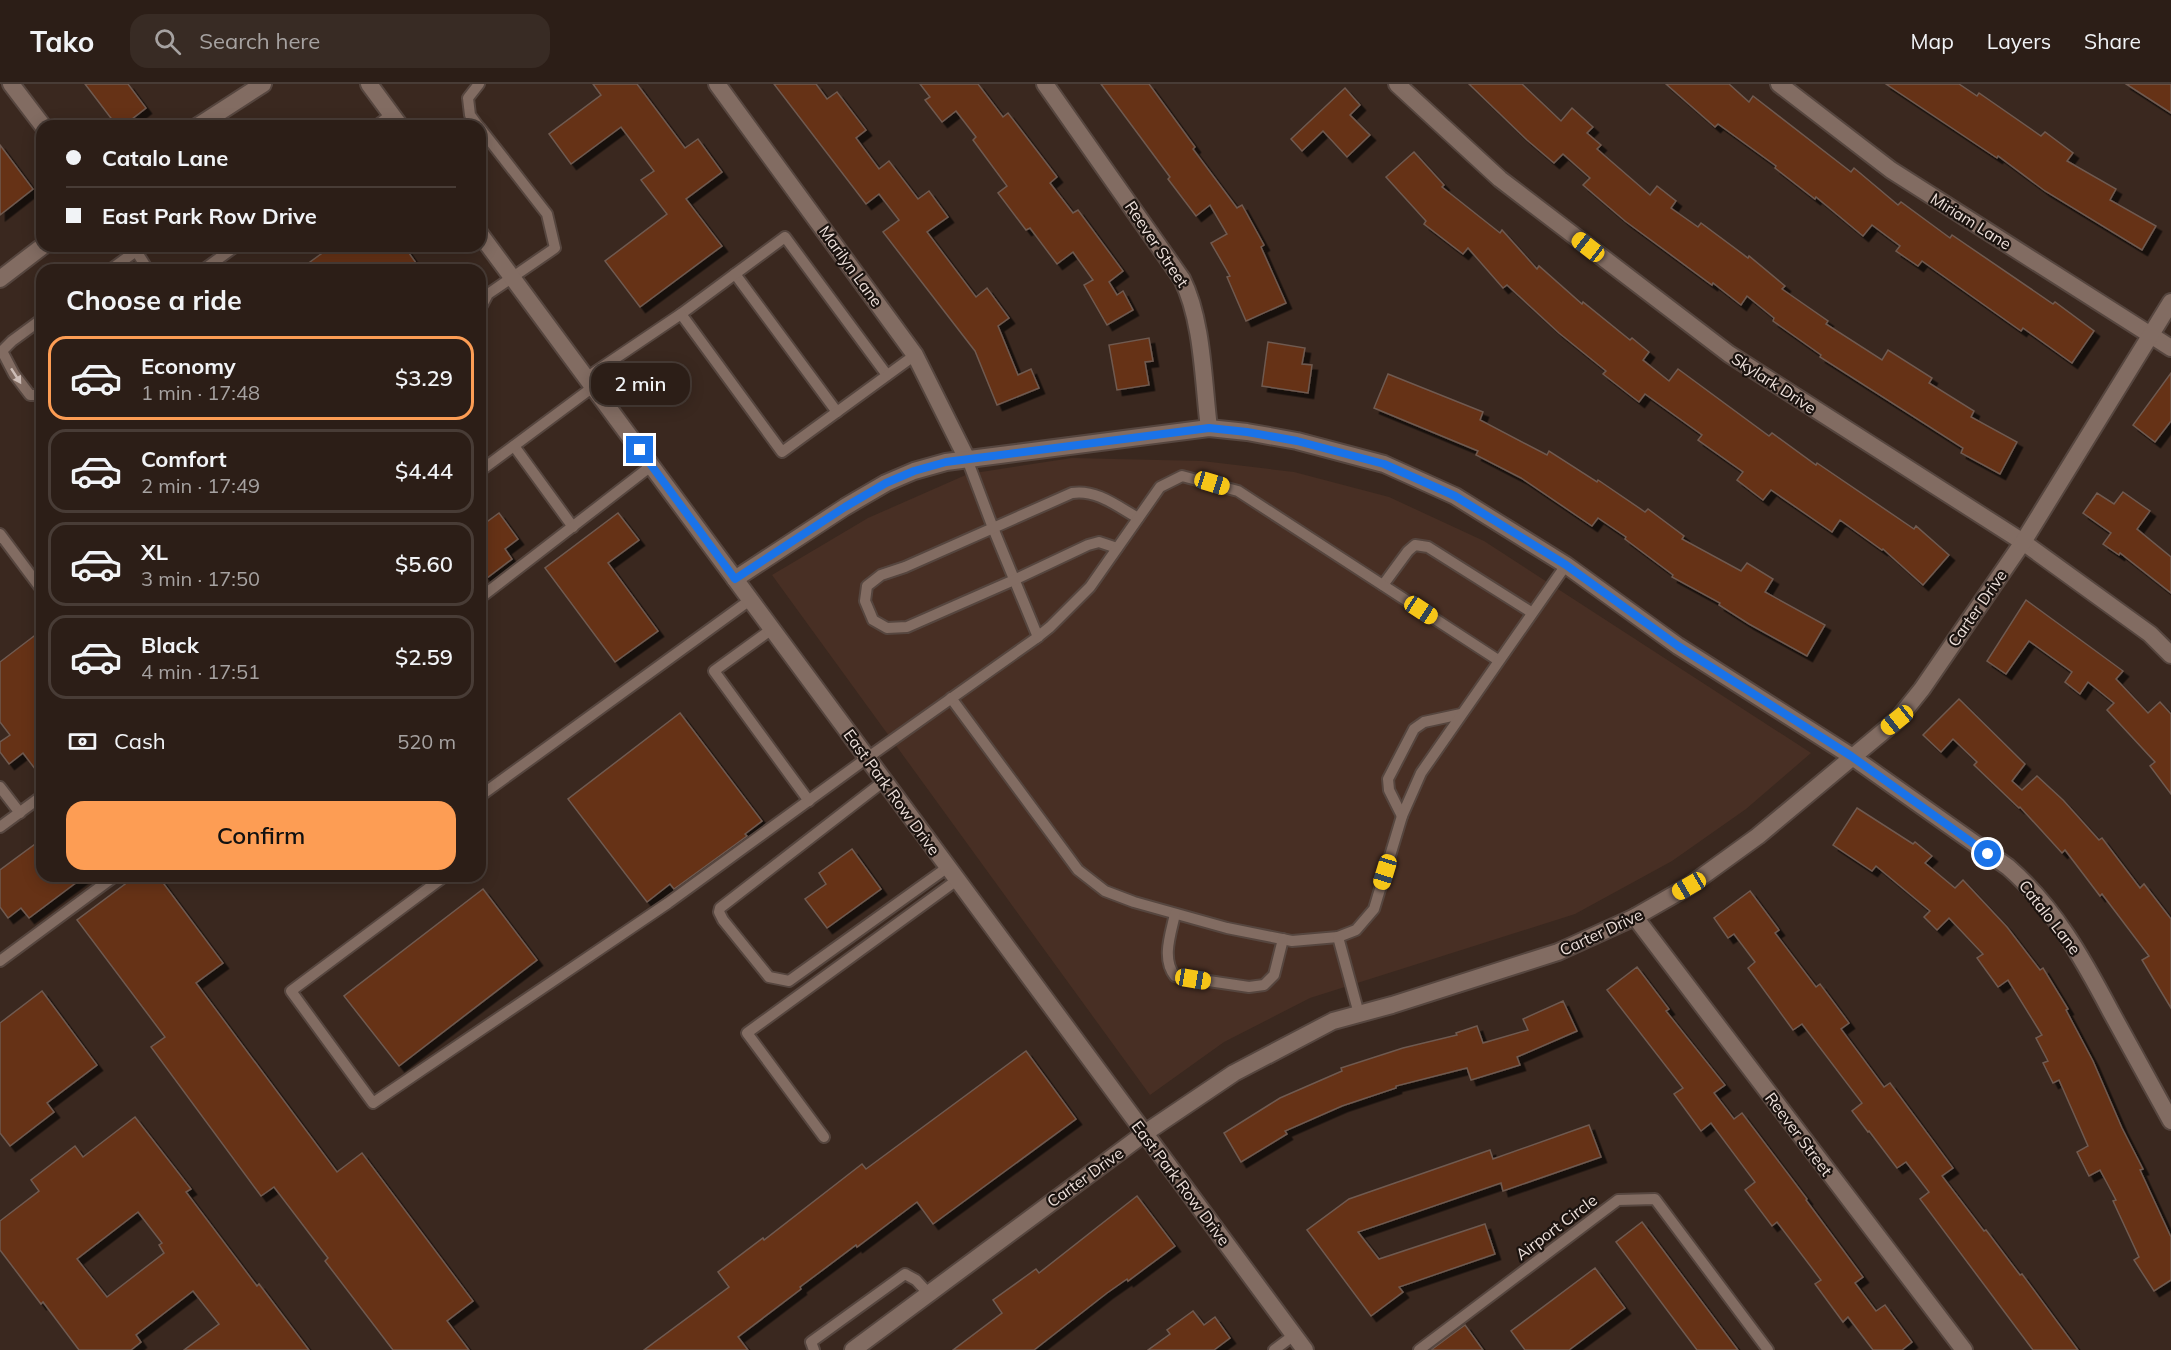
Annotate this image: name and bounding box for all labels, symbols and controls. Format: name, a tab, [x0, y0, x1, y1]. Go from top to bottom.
search box	[130, 14, 550, 68]
text: Tako	[30, 24, 94, 59]
icon: search	[151, 25, 184, 58]
text: Search here	[199, 27, 320, 55]
text: Map	[1911, 28, 1954, 54]
text: Layers	[1987, 28, 2051, 54]
text: Share	[2084, 28, 2141, 54]
text: Catalo Lane	[102, 144, 228, 172]
street label: Miriam Lane	[1927, 188, 2015, 254]
street label: Reever Street	[1121, 197, 1193, 291]
text: East Park Row Drive	[102, 202, 317, 230]
street label: Marilyn Lane	[815, 222, 887, 310]
car	[1568, 229, 1608, 265]
text: Choose a ride	[66, 283, 242, 317]
street label: Skylark Drive	[1728, 348, 1820, 418]
icon: car	[69, 351, 123, 405]
text: Economy	[141, 352, 236, 380]
callout: 2 min	[590, 363, 690, 405]
text: $3.29	[395, 364, 453, 392]
one-way arrow	[10, 367, 22, 383]
text: 2 min	[615, 371, 666, 396]
text: 1 min · 17:48	[141, 380, 260, 405]
route end	[626, 436, 653, 463]
icon: car	[69, 444, 123, 498]
text: Comfort	[141, 445, 227, 473]
text: $4.44	[395, 457, 453, 485]
car	[1192, 469, 1232, 497]
text: 2 min · 17:49	[141, 473, 260, 498]
icon: car	[69, 537, 123, 591]
text: XL	[141, 538, 168, 566]
text: $5.60	[395, 550, 453, 578]
text: 3 min · 17:50	[141, 566, 260, 591]
street label: Carter Drive	[1943, 566, 2011, 650]
car	[1401, 593, 1441, 627]
icon: car	[69, 630, 123, 684]
text: Black	[141, 631, 199, 659]
text: $2.59	[395, 643, 453, 671]
text: 4 min · 17:51	[141, 659, 260, 684]
car	[1877, 702, 1917, 738]
icon: cash	[66, 725, 99, 758]
street label: East Park Row Drive	[840, 725, 944, 859]
text: Cash	[114, 727, 166, 755]
text: 520 m	[397, 729, 456, 754]
button: Confirm	[66, 801, 456, 870]
route start	[1974, 840, 2001, 867]
car	[1371, 852, 1399, 892]
car	[1669, 869, 1709, 903]
street label: Catalo Lane	[2015, 876, 2085, 958]
street label: Carter Drive	[1556, 904, 1646, 960]
car	[1174, 967, 1212, 991]
street label: Reever Street	[1761, 1088, 1837, 1180]
street label: East Park Row Drive	[1128, 1117, 1234, 1249]
street label: Carter Drive	[1043, 1143, 1127, 1211]
street label: Airport Circle	[1511, 1190, 1601, 1264]

